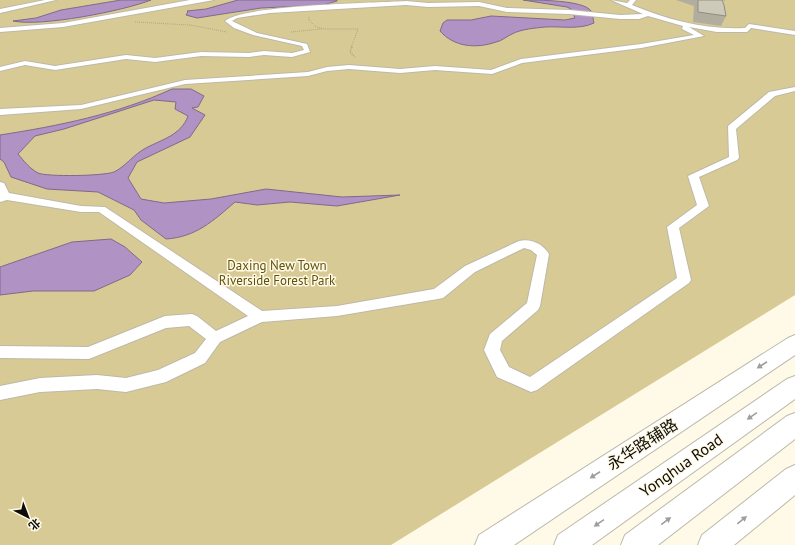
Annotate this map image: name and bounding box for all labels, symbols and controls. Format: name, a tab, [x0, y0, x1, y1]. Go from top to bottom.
park label: Daxing New Town Riverside Forest Park	[219, 257, 336, 289]
one-way arrow	[757, 361, 768, 369]
one-way arrow	[746, 412, 757, 420]
street label: 永华路辅路	[603, 414, 681, 474]
street label: Yonghua Road	[636, 429, 726, 501]
one-way arrow	[590, 471, 600, 479]
north arrow	[8, 497, 48, 537]
text: 北	[26, 516, 43, 533]
one-way arrow	[737, 516, 748, 525]
one-way arrow	[661, 517, 672, 526]
one-way arrow	[594, 519, 604, 527]

